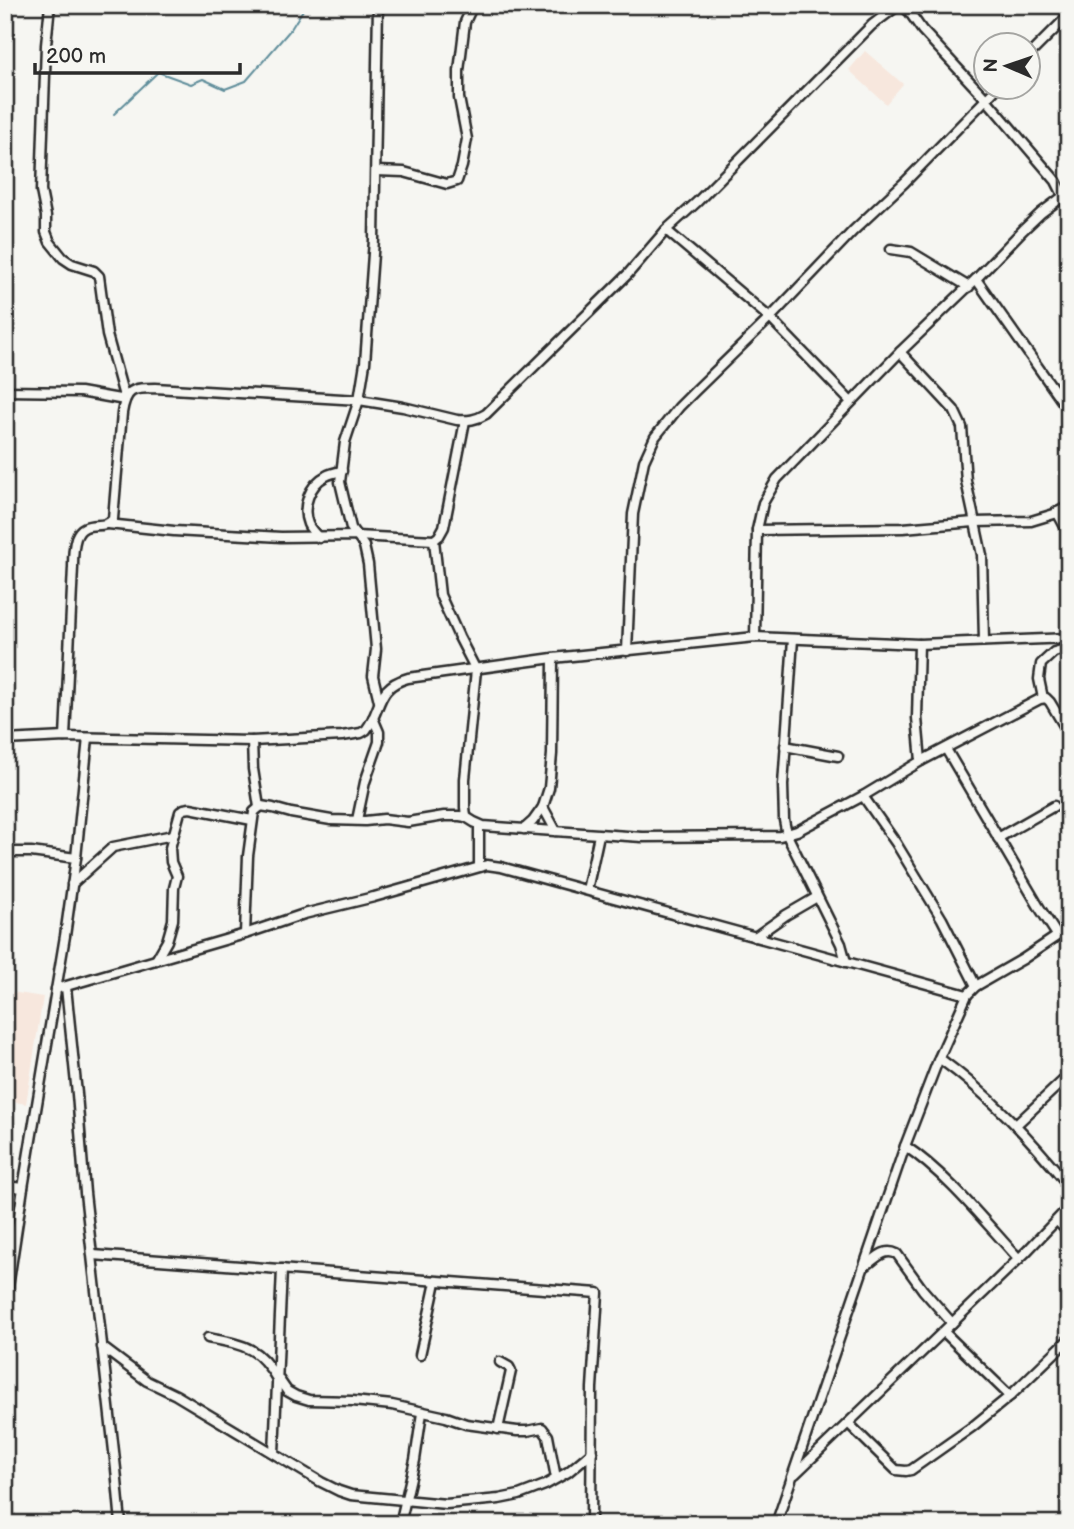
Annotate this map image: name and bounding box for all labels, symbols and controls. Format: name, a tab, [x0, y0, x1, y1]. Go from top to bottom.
scale bar	[35, 32, 240, 76]
north arrow	[972, 32, 1042, 102]
text: 200 m	[46, 44, 106, 69]
text: N	[980, 58, 1003, 73]

